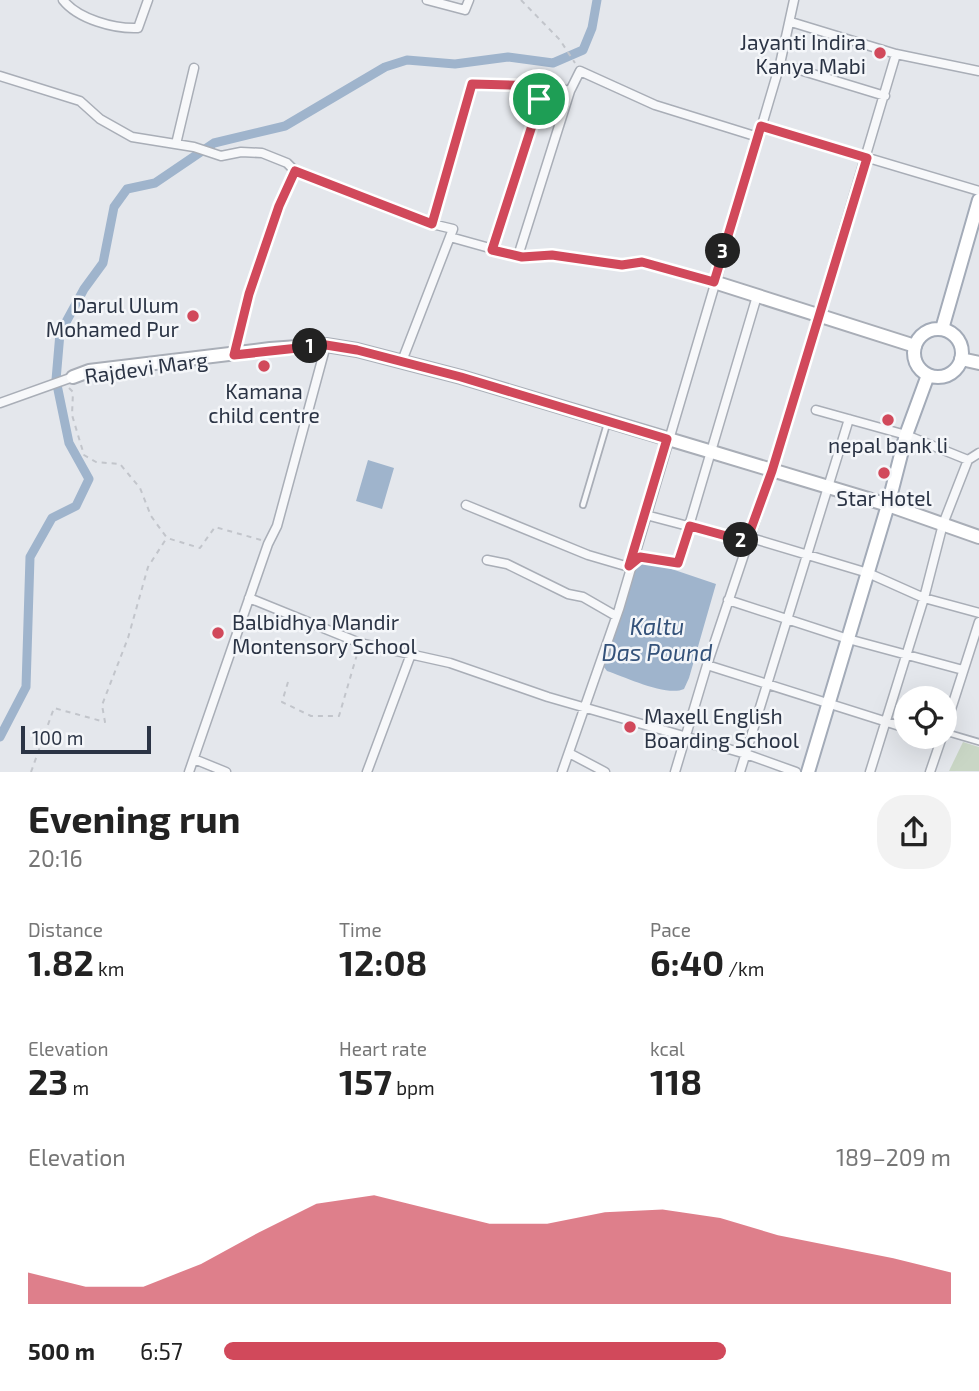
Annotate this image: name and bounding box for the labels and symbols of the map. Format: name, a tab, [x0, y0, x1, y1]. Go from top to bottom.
place label: Jayanti Indira Kanya Mabi	[740, 29, 866, 78]
marker: Jayanti Indira Kanya Mabi	[872, 45, 888, 61]
pin	[509, 69, 569, 129]
pin: 3	[706, 233, 740, 268]
place label: Darul Ulum Mohamed Pur	[46, 292, 180, 341]
marker: Darul Ulum Mohamed Pur	[185, 308, 201, 324]
pin: 1	[292, 328, 328, 364]
street label: Rajdevi Marg	[83, 346, 210, 389]
marker: Kamana child centre	[256, 358, 272, 374]
place label: Kamana child centre	[208, 378, 320, 427]
marker: nepal bank li	[880, 412, 896, 428]
place label: nepal bank li	[828, 432, 948, 457]
marker: Star Hotel	[876, 465, 892, 481]
place label: Star Hotel	[836, 485, 932, 510]
pin: 2	[724, 522, 758, 558]
place label: Balbidhya Mandir Montensory School	[232, 609, 417, 658]
water label: Kaltu Das Pound	[601, 612, 713, 666]
marker: Balbidhya Mandir Montensory School	[210, 625, 226, 641]
place label: Maxell English Boarding School	[644, 703, 800, 752]
marker: Maxell English Boarding School	[622, 719, 638, 735]
scale bar	[21, 722, 150, 754]

